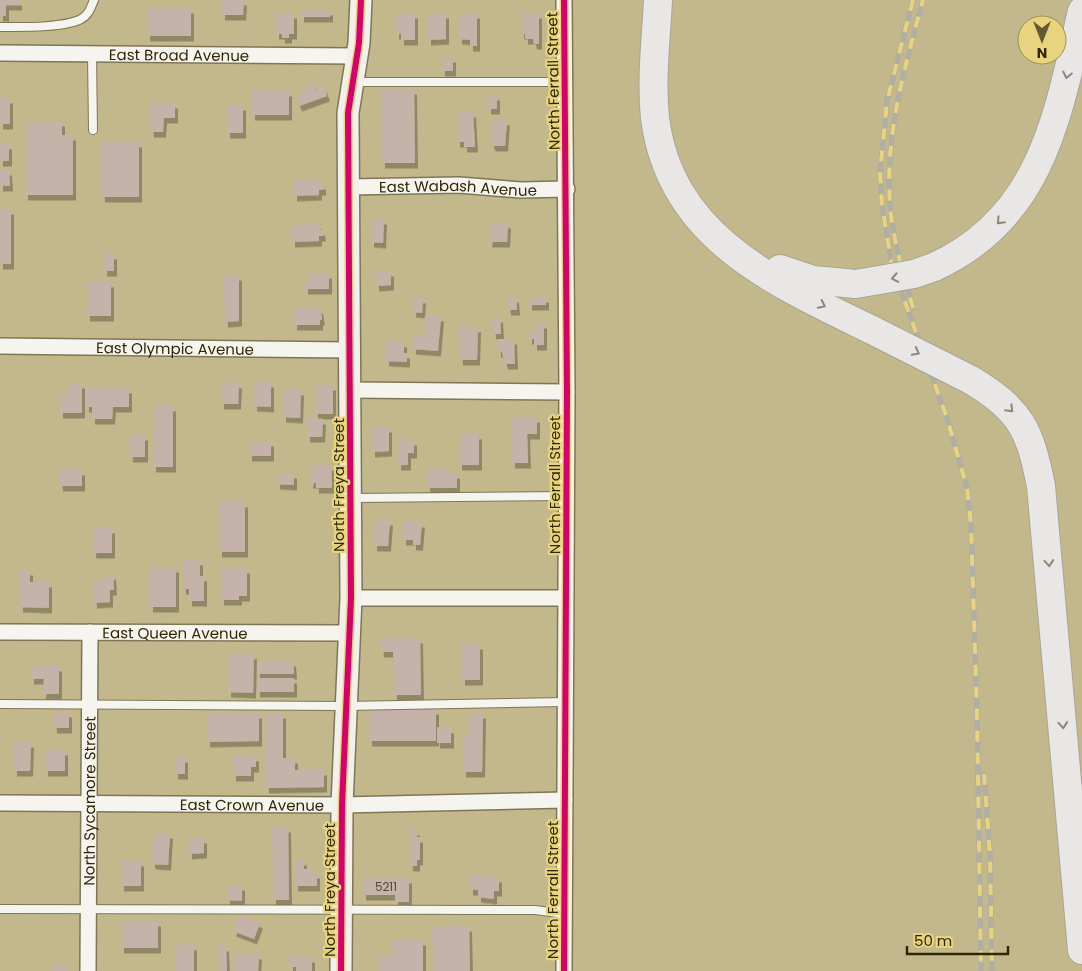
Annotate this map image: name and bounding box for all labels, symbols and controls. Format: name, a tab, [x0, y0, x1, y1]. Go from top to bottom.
street label: North Ferrall Street	[541, 12, 565, 150]
north arrow	[1017, 15, 1067, 65]
street label: East Broad Avenue	[109, 43, 249, 66]
text: N	[1037, 43, 1047, 63]
one-way arrow	[1062, 71, 1073, 80]
street label: East Wabash Avenue	[379, 174, 537, 201]
one-way arrow	[997, 216, 1006, 225]
one-way arrow	[891, 272, 900, 282]
one-way arrow	[817, 299, 826, 310]
street label: East Olympic Avenue	[96, 337, 254, 359]
one-way arrow	[911, 346, 920, 356]
one-way arrow	[1004, 403, 1013, 412]
street label: North Ferrall Street	[544, 416, 565, 554]
street label: North Freya Street	[328, 418, 349, 552]
one-way arrow	[1043, 560, 1054, 568]
street label: East Queen Avenue	[102, 622, 248, 643]
street label: North Sycamore Street	[78, 716, 100, 886]
one-way arrow	[1058, 722, 1069, 730]
street label: East Crown Avenue	[180, 794, 324, 815]
street label: North Ferrall Street	[542, 821, 563, 959]
street label: North Freya Street	[319, 823, 340, 957]
house number: 5211	[375, 878, 397, 895]
scale bar	[907, 924, 1008, 956]
text: 50 m	[914, 930, 952, 951]

